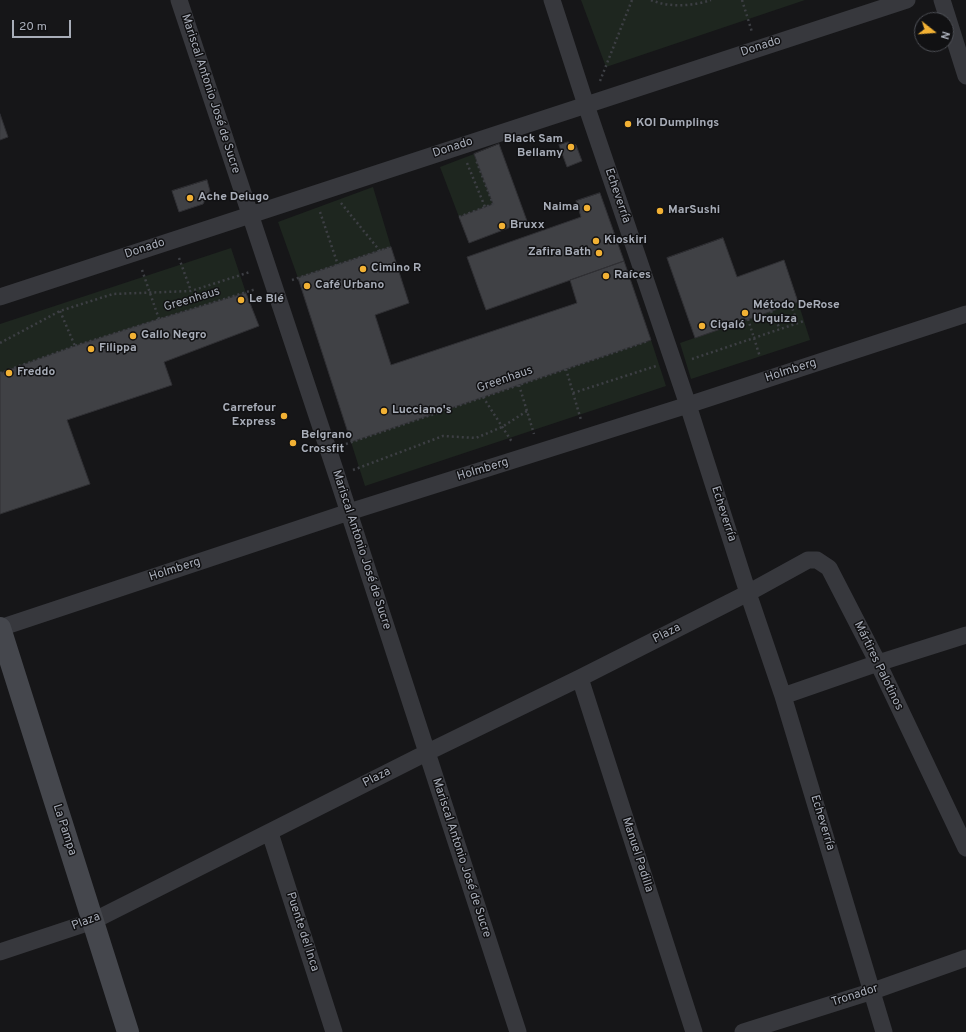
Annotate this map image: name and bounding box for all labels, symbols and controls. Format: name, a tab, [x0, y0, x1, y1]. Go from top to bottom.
scale bar	[14, 12, 73, 38]
street label: Mariscal Antonio José de Sucre	[177, 12, 243, 176]
north arrow	[914, 12, 954, 52]
text: 20 m	[19, 19, 47, 35]
text: N	[937, 29, 952, 41]
street label: Donado	[739, 34, 783, 60]
place label: KOI Dumplings	[636, 117, 719, 131]
marker: KOI Dumplings	[623, 119, 633, 129]
place label: Black Sam Bellamy	[504, 133, 563, 161]
street label: Donado	[431, 135, 475, 161]
marker: Black Sam Bellamy	[566, 142, 576, 152]
street label: Echeverría	[601, 167, 633, 225]
place label: Ache Delugo	[198, 191, 269, 205]
marker: Ache Delugo	[185, 193, 195, 203]
place label: Naima	[543, 201, 579, 215]
marker: Naima	[582, 203, 592, 213]
place label: MarSushi	[668, 204, 720, 218]
marker: MarSushi	[655, 206, 665, 216]
place label: Bruxx	[510, 219, 545, 233]
marker: Bruxx	[497, 221, 507, 231]
place label: Kioskiri	[604, 234, 647, 248]
street label: Donado	[123, 236, 167, 262]
marker: Kioskiri	[591, 236, 601, 246]
place label: Zafira Bath	[528, 246, 591, 260]
marker: Zafira Bath	[594, 248, 604, 258]
place label: Cimino R	[371, 262, 421, 276]
marker: Cimino R	[358, 264, 368, 274]
place label: Raíces	[614, 269, 651, 283]
marker: Raíces	[601, 271, 611, 281]
place label: Café Urbano	[315, 279, 384, 293]
marker: Café Urbano	[302, 281, 312, 291]
street label: Greenhaus	[162, 285, 222, 315]
place label: Le Blé	[249, 293, 284, 307]
marker: Le Blé	[236, 295, 246, 305]
place label: Método DeRose Urquiza	[753, 299, 840, 327]
marker: Método DeRose Urquiza	[740, 308, 750, 318]
place label: Cigaló	[710, 319, 745, 333]
marker: Cigaló	[697, 321, 707, 331]
place label: Gallo Negro	[141, 329, 207, 343]
marker: Gallo Negro	[128, 331, 138, 341]
place label: Filippa	[99, 342, 137, 356]
marker: Filippa	[86, 344, 96, 354]
street label: Holmberg	[764, 356, 818, 386]
street label: Greenhaus	[475, 364, 535, 396]
place label: Freddo	[17, 366, 55, 380]
marker: Freddo	[4, 368, 14, 378]
place label: Carrefour Express	[223, 402, 276, 430]
place label: Lucciano's	[392, 404, 452, 418]
marker: Lucciano's	[379, 406, 389, 416]
marker: Carrefour Express	[279, 411, 289, 421]
place label: Belgrano Crossfit	[301, 429, 352, 457]
marker: Belgrano Crossfit	[288, 438, 298, 448]
street label: Holmberg	[456, 455, 510, 485]
street label: Mariscal Antonio José de Sucre	[328, 468, 394, 632]
street label: Echeverría	[707, 485, 739, 543]
street label: Holmberg	[148, 555, 202, 585]
street label: Mártires Palotinos	[850, 619, 906, 713]
street label: Plaza	[651, 621, 683, 647]
street label: Plaza	[361, 765, 393, 791]
street label: Mariscal Antonio José de Sucre	[428, 776, 494, 940]
street label: Echeverría	[807, 794, 837, 852]
street label: La Pampa	[49, 802, 79, 858]
street label: Manuel Padilla	[618, 816, 656, 894]
street label: Puente del Inca	[282, 890, 322, 974]
street label: Plaza	[70, 910, 102, 934]
street label: Tronador	[830, 982, 880, 1010]

